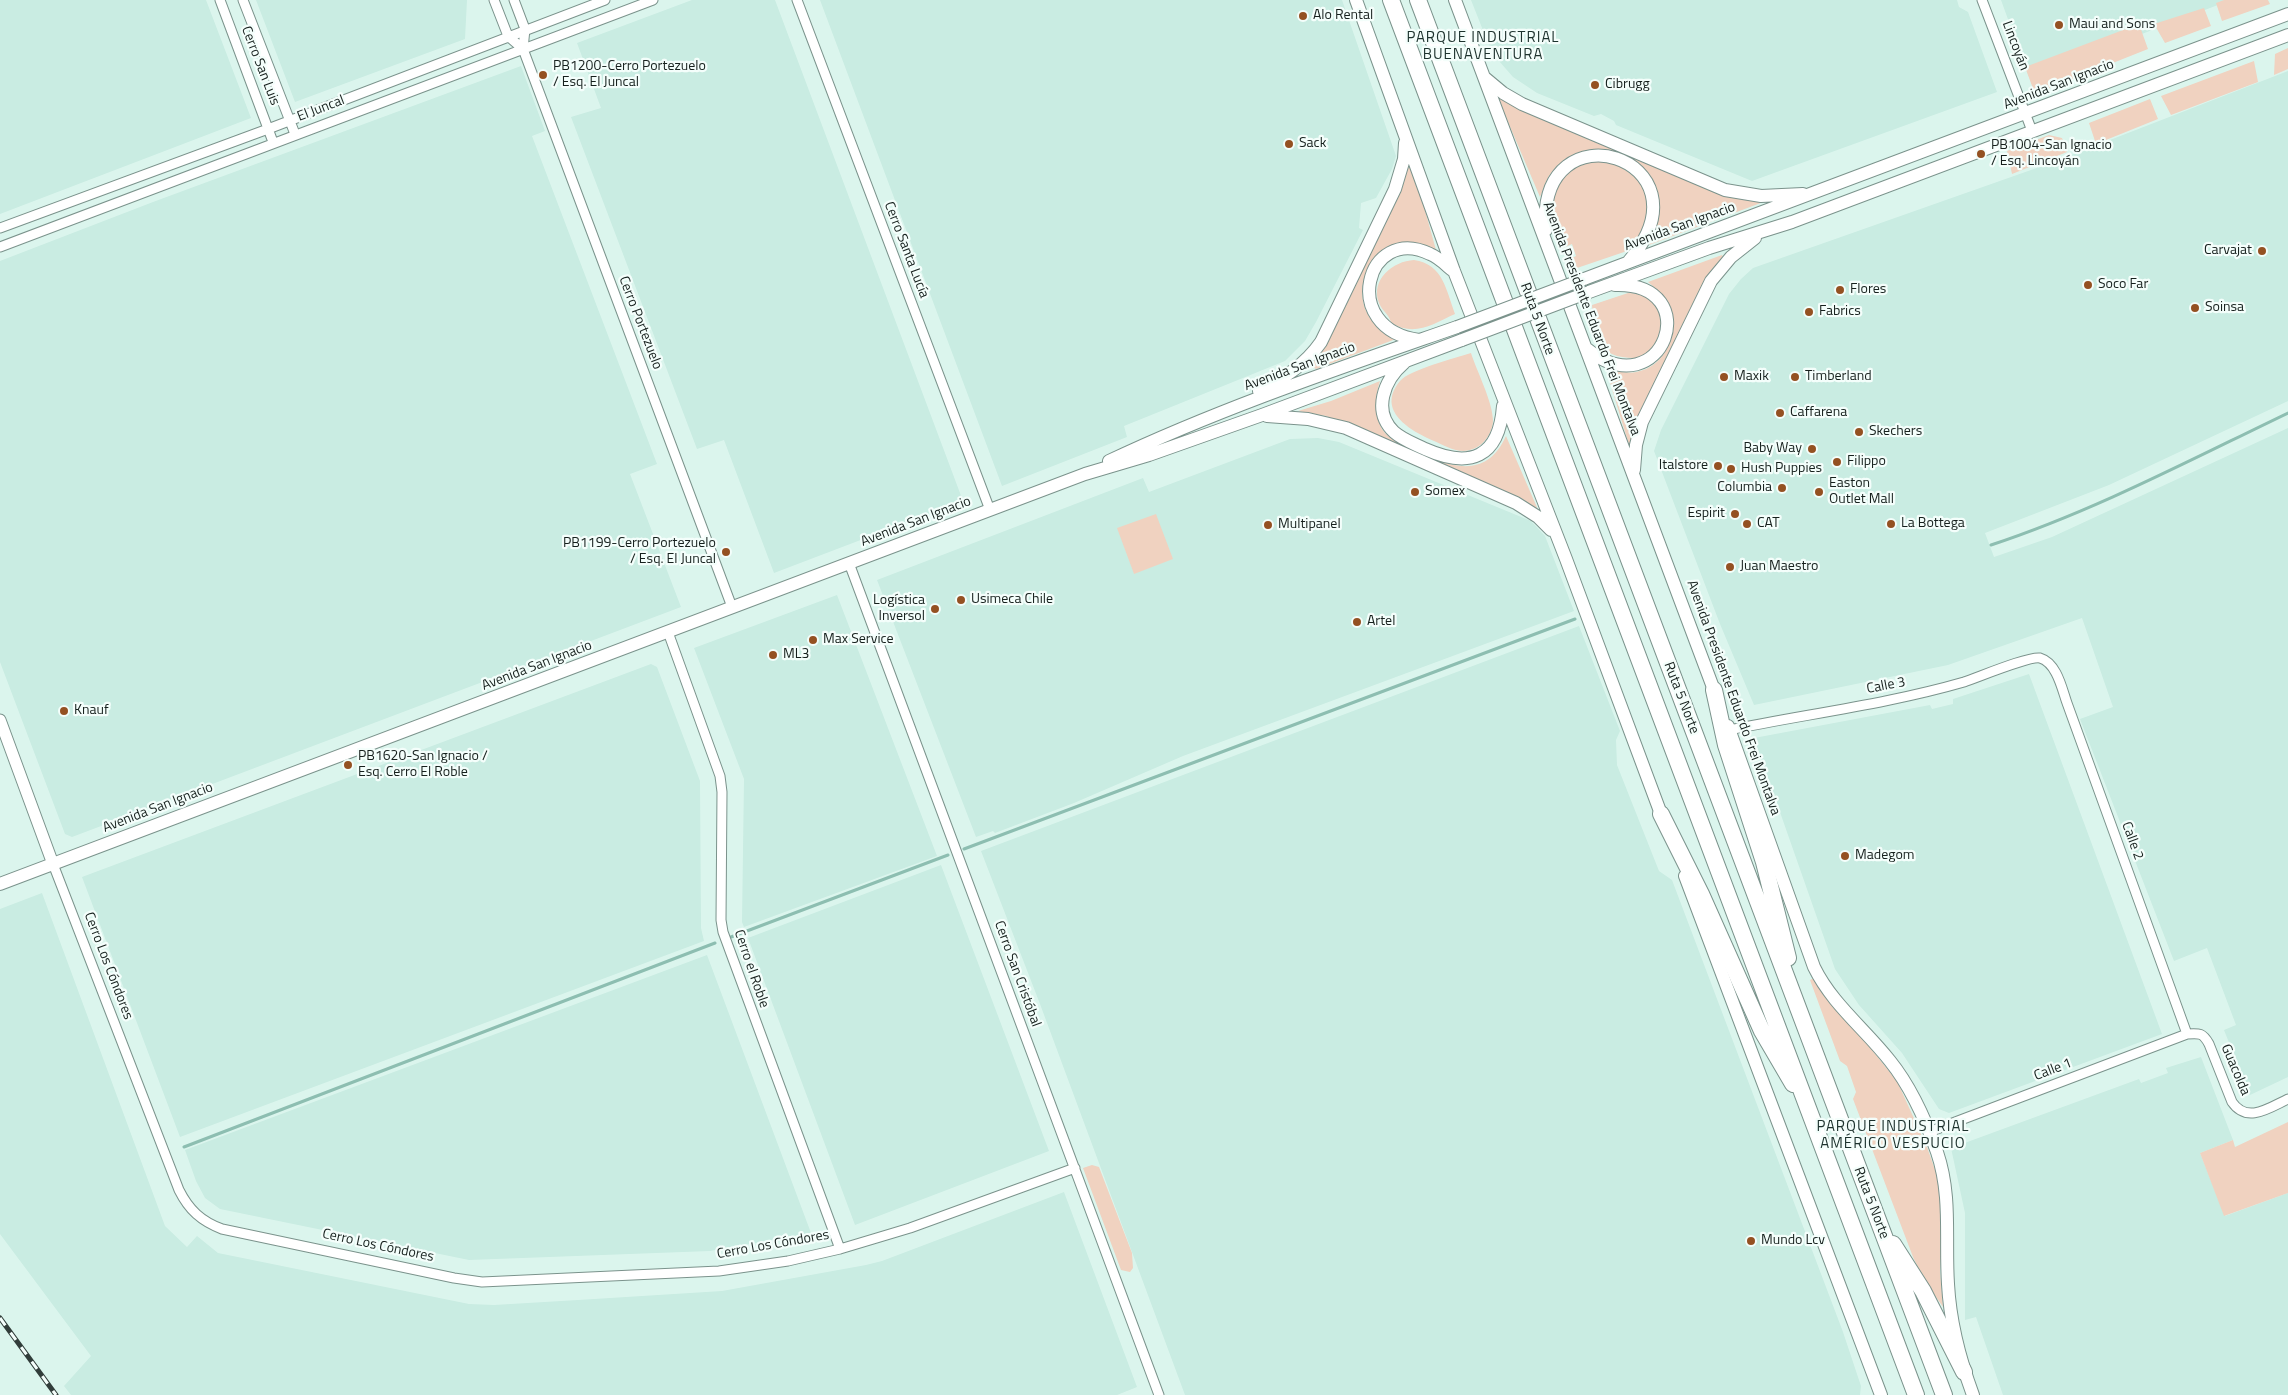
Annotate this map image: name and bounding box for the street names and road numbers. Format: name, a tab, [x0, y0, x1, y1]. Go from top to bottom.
street label: Lincoyán	[1998, 19, 2032, 73]
street label: Cerro San Luis	[237, 24, 283, 108]
street label: Avenida San Ignacio	[2002, 56, 2116, 114]
street label: El Juncal	[295, 92, 347, 126]
street label: Cerro Santa Lucía	[880, 199, 932, 301]
street label: Avenida San Ignacio	[1622, 199, 1738, 255]
street label: Avenida Presidente Eduardo Frei Montalva	[1539, 200, 1643, 438]
street label: Cerro Portezuelo	[615, 274, 665, 372]
street label: Ruta 5 Norte	[1516, 281, 1558, 357]
street label: Avenida San Ignacio	[1242, 339, 1358, 395]
street label: Avenida San Ignacio	[859, 493, 973, 551]
street label: Avenida Presidente Eduardo Frei Montalva	[1683, 578, 1783, 818]
street label: Avenida San Ignacio	[480, 637, 594, 695]
street label: Ruta 5 Norte	[1660, 660, 1702, 736]
street label: Calle 3	[1865, 674, 1907, 698]
street label: Avenida San Ignacio	[101, 779, 215, 837]
street label: Calle 2	[2117, 820, 2147, 862]
street label: Cerro Los Cóndores	[80, 910, 136, 1022]
street label: Cerro San Cristóbal	[990, 919, 1044, 1029]
street label: Cerro el Roble	[730, 928, 772, 1010]
street label: Guacolda	[2217, 1042, 2253, 1098]
street label: Calle 1	[2032, 1055, 2074, 1085]
street label: Ruta 5 Norte	[1850, 1165, 1892, 1241]
street label: Cerro Los Cóndores	[321, 1226, 435, 1266]
street label: Cerro Los Cóndores	[716, 1227, 830, 1263]

